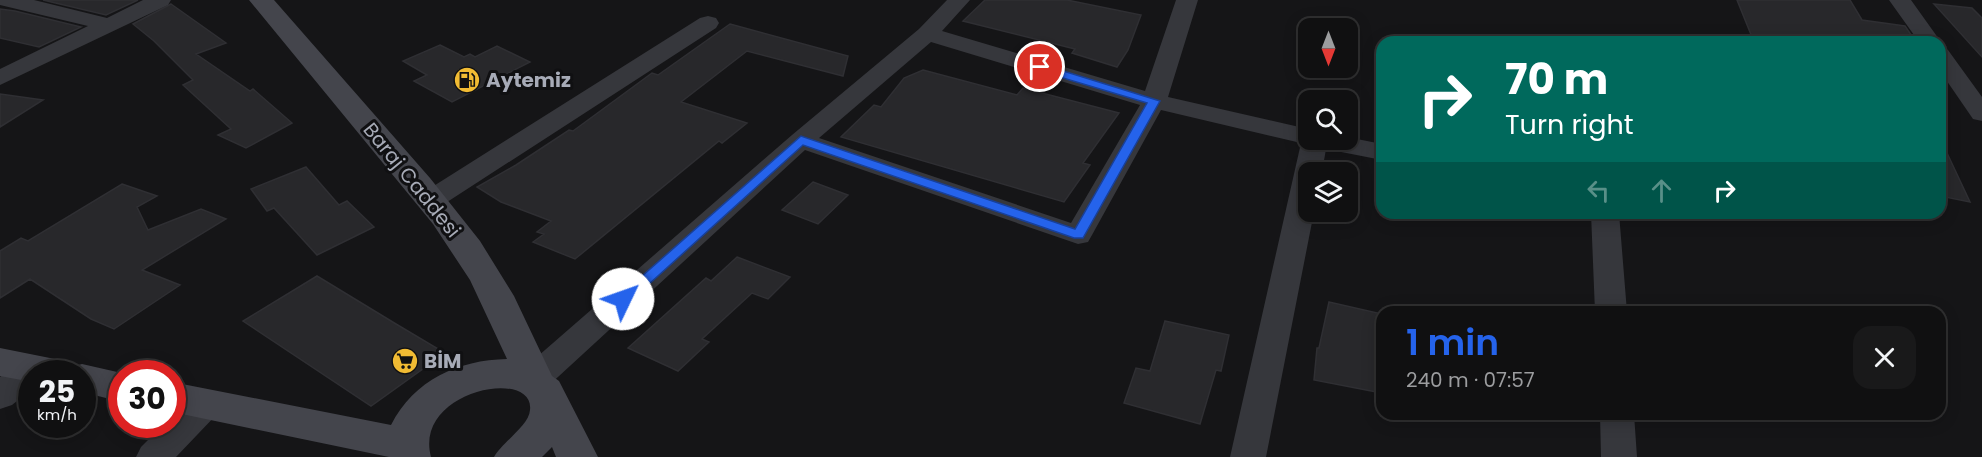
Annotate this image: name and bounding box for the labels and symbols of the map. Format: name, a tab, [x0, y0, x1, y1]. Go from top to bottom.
north arrow	[1298, 18, 1358, 78]
pin	[1014, 41, 1065, 92]
fuel station icon: Aytemiz	[452, 65, 482, 95]
place label: Aytemiz	[486, 66, 571, 94]
street label: Baraj Caddesi	[357, 116, 467, 244]
position arrow	[591, 267, 655, 331]
supermarket icon: BİM	[390, 346, 420, 376]
place label: BİM	[424, 347, 461, 375]
speed limit sign: 30	[108, 360, 186, 438]

